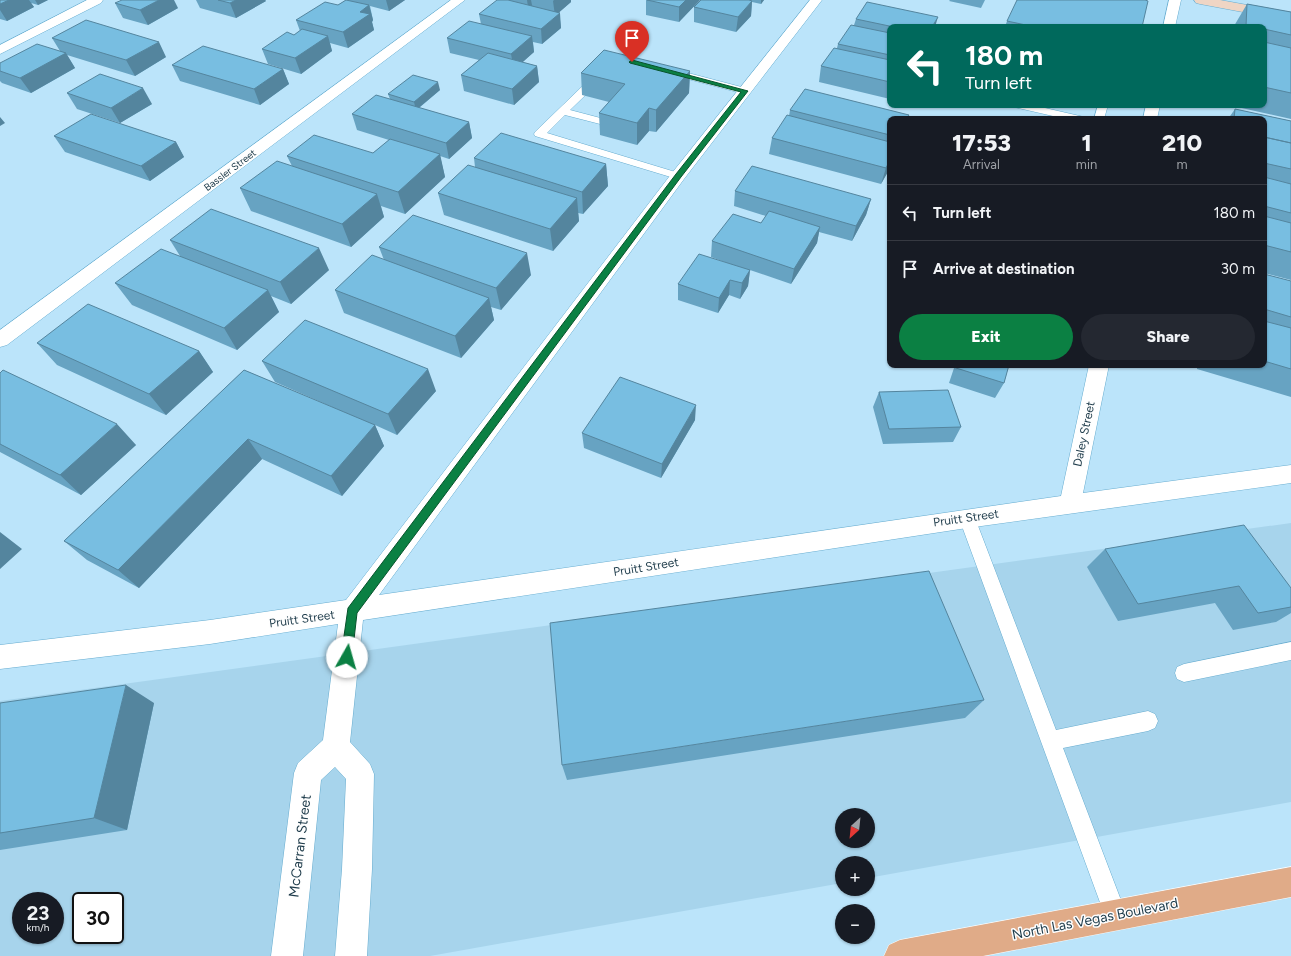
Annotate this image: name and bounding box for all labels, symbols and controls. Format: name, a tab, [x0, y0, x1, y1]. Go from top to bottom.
pin	[615, 21, 649, 62]
icon: arrive	[621, 27, 643, 49]
text: 180 m	[965, 38, 1043, 72]
icon: left	[899, 40, 951, 92]
text: Turn left	[965, 72, 1032, 94]
text: 17:53	[952, 128, 1011, 157]
text: 1	[1081, 128, 1092, 157]
text: 210	[1162, 128, 1202, 157]
street label: Bassler Street	[201, 146, 259, 194]
text: Arrival	[963, 157, 1000, 172]
text: min	[1076, 157, 1097, 172]
text: m	[1177, 157, 1188, 172]
icon: left	[899, 202, 921, 224]
text: Turn left	[933, 204, 991, 222]
text: 180 m	[1214, 204, 1255, 222]
icon: arrive	[899, 258, 921, 280]
text: Arrive at destination	[933, 260, 1074, 278]
text: 30 m	[1221, 260, 1255, 278]
button: Exit	[899, 314, 1073, 360]
button: Share	[1081, 314, 1255, 360]
street label: Daley Street	[1070, 400, 1098, 468]
street label: Pruitt Street	[932, 506, 1000, 530]
street label: Pruitt Street	[612, 555, 680, 579]
street label: Pruitt Street	[268, 607, 336, 631]
position arrow	[326, 636, 368, 678]
street label: McCarran Street	[285, 793, 315, 899]
north arrow	[835, 808, 875, 848]
map controls	[835, 808, 875, 944]
button: +	[835, 856, 875, 896]
speed limit sign: 30	[72, 892, 124, 944]
street label: North Las Vegas Boulevard	[1010, 895, 1180, 943]
text: 23	[27, 901, 49, 925]
button: −	[835, 904, 875, 944]
text: km/h	[27, 921, 49, 934]

